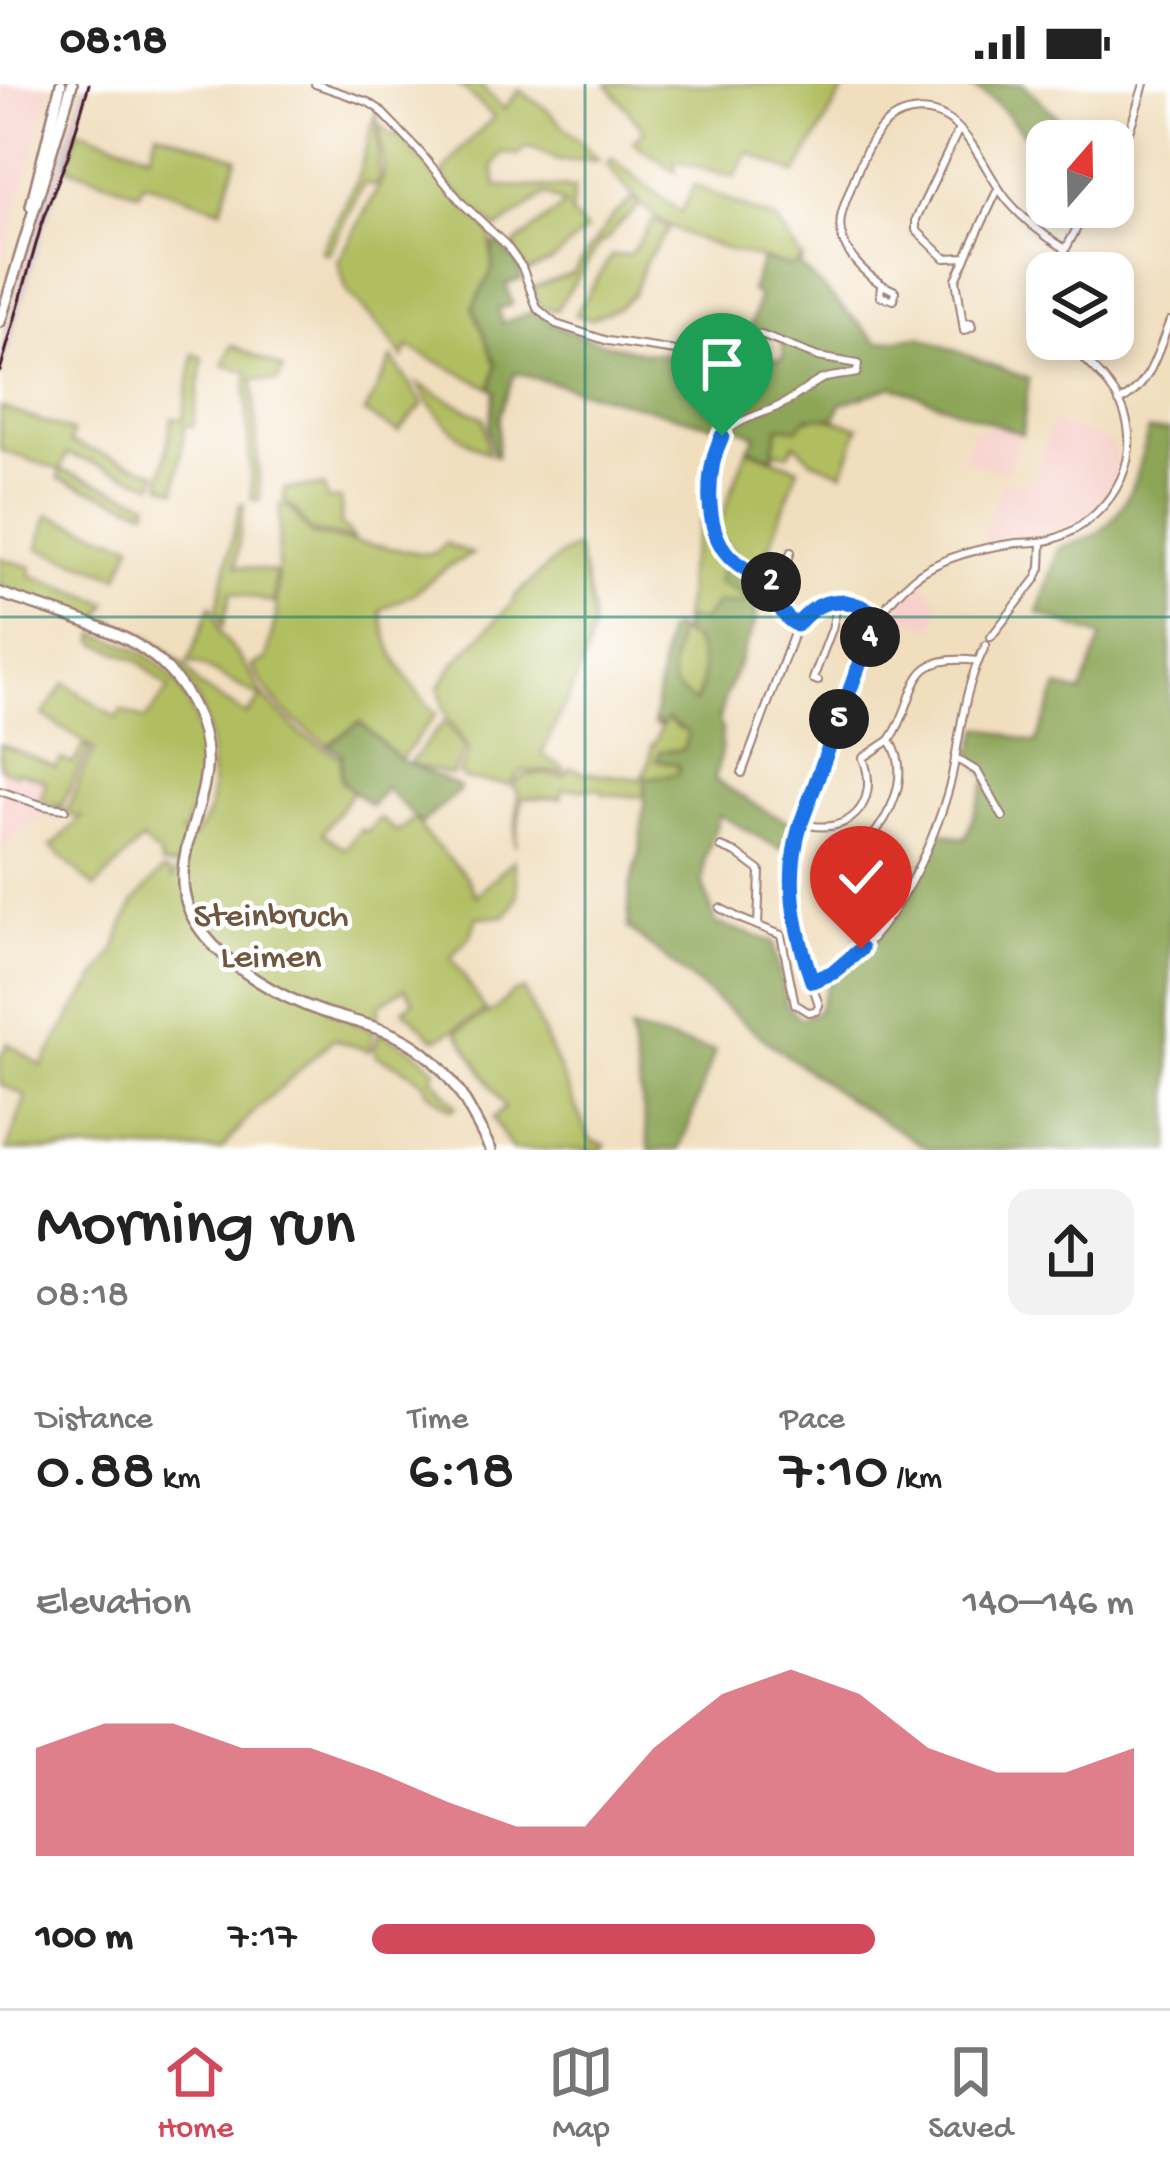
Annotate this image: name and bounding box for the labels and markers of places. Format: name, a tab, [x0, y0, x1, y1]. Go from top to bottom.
pin	[671, 313, 773, 436]
pin: 2	[741, 552, 801, 612]
pin: 4	[840, 607, 900, 667]
pin: 5	[809, 689, 869, 749]
pin	[810, 826, 912, 949]

